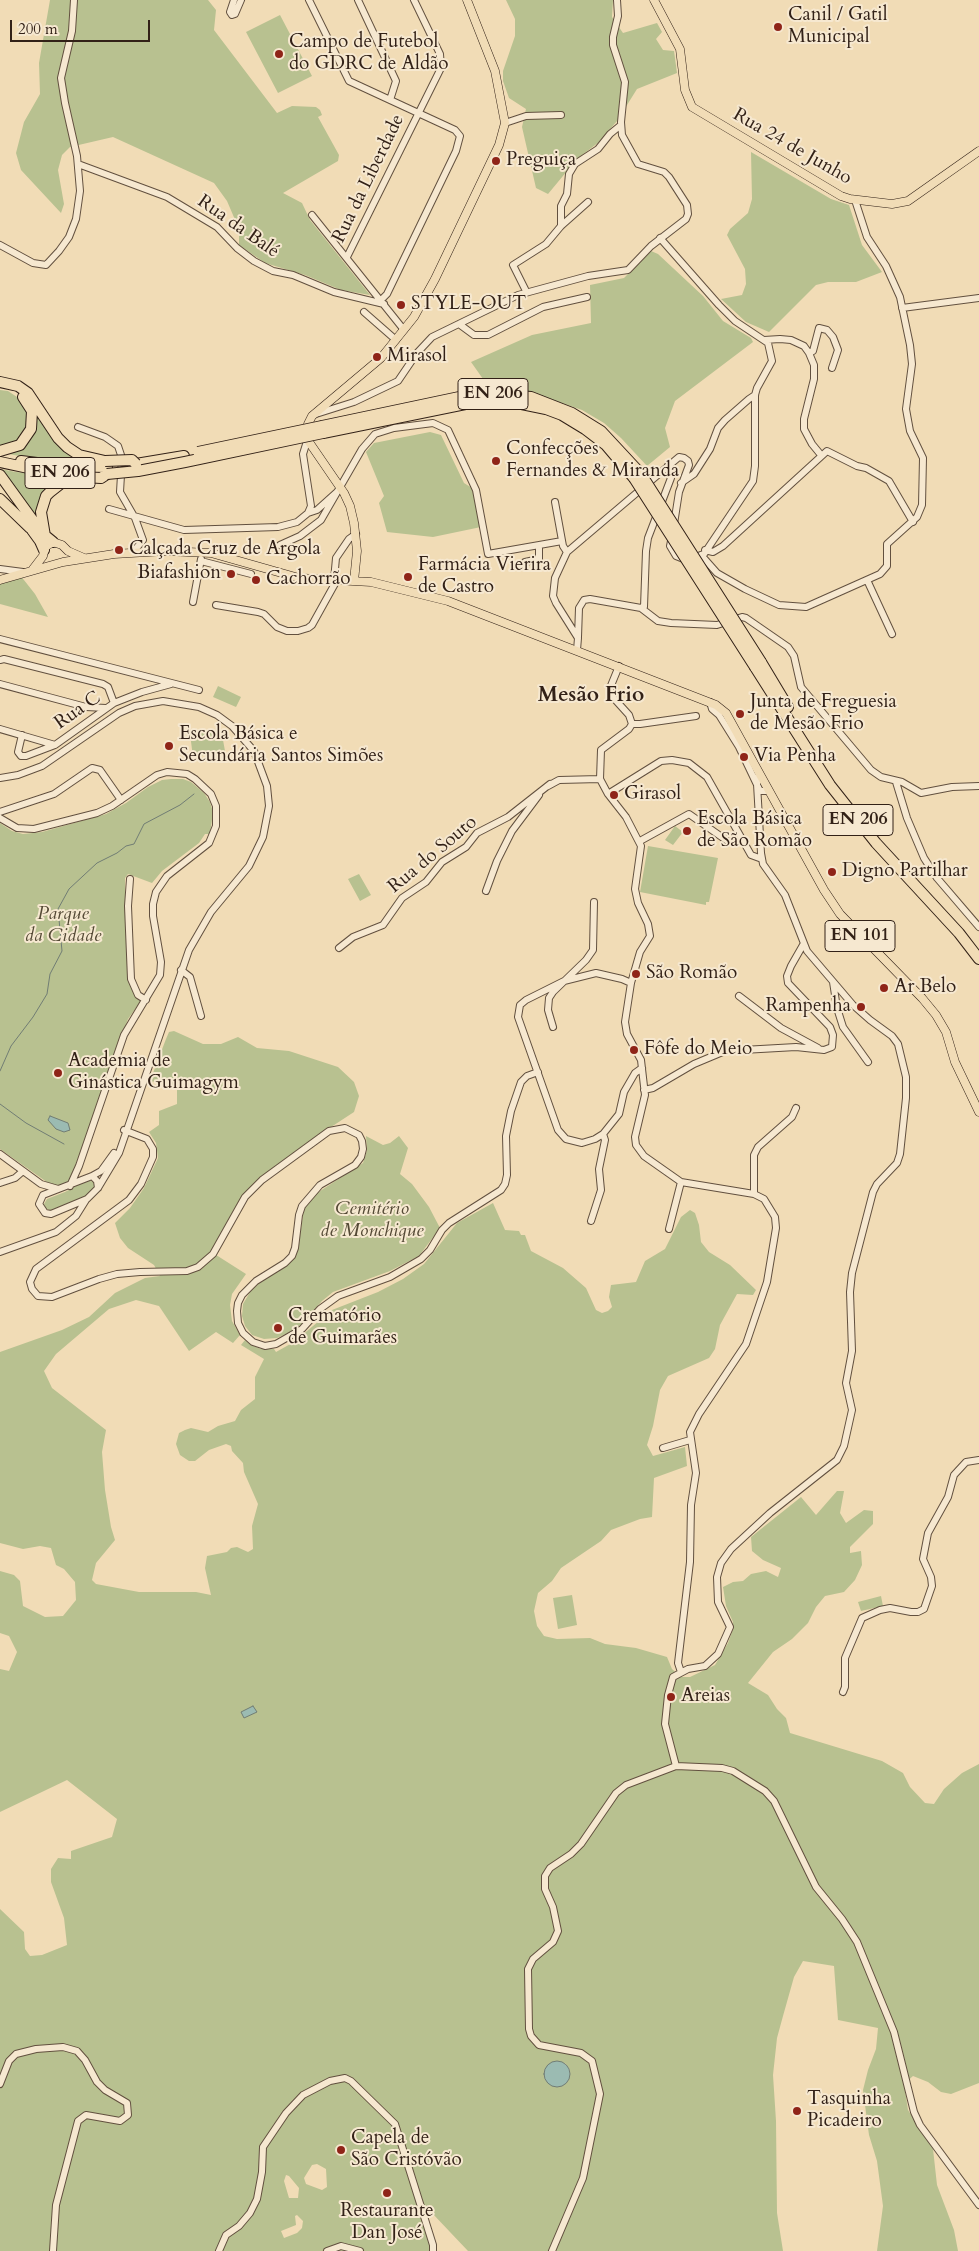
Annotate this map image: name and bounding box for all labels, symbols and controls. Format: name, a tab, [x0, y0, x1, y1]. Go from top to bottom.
place label: Canil / Gatil Municipal	[788, 5, 888, 49]
scale bar	[12, 10, 152, 42]
text: 200 m	[18, 19, 58, 39]
marker: Canil / Gatil Municipal	[772, 21, 784, 33]
place label: Campo de Futebol do GDRC de Aldão	[289, 32, 449, 76]
marker: Campo de Futebol do GDRC de Aldão	[273, 48, 285, 60]
street label: Rua 24 de Junho	[728, 104, 856, 190]
street label: Rua da Liberdade	[328, 111, 410, 247]
place label: Preguiça	[506, 150, 576, 172]
marker: Preguiça	[490, 155, 502, 167]
street label: Rua da Balé	[193, 190, 283, 264]
place label: STYLE-OUT	[411, 294, 526, 316]
marker: STYLE-OUT	[395, 299, 407, 311]
place label: Mirasol	[387, 346, 447, 368]
marker: Mirasol	[371, 351, 383, 363]
road number: EN 206	[458, 378, 528, 409]
place label: Confecções Fernandes & Miranda	[506, 439, 679, 483]
marker: Confecções Fernandes & Miranda	[490, 455, 502, 467]
road number: EN 206	[25, 458, 95, 488]
place label: Calçada Cruz de Argola	[129, 539, 321, 561]
marker: Calçada Cruz de Argola	[113, 544, 125, 556]
place label: Farmácia Vierira de Castro	[418, 555, 551, 599]
place label: Biafashion	[137, 563, 221, 585]
marker: Biafashion	[225, 568, 237, 580]
place label: Cachorrão	[266, 569, 350, 591]
marker: Farmácia Vierira de Castro	[402, 571, 414, 583]
marker: Cachorrão	[250, 574, 262, 586]
district label: Mesão Frio	[538, 683, 644, 709]
street label: Rua C	[50, 687, 106, 735]
place label: Junta de Freguesia de Mesão Frio	[750, 692, 897, 736]
marker: Junta de Freguesia de Mesão Frio	[734, 708, 746, 720]
place label: Escola Básica e Secundária Santos Simões	[179, 724, 383, 768]
marker: Escola Básica e Secundária Santos Simões	[163, 740, 175, 752]
place label: Via Penha	[754, 746, 836, 768]
marker: Via Penha	[738, 751, 750, 763]
place label: Girasol	[624, 784, 681, 806]
marker: Girasol	[608, 789, 620, 801]
road number: EN 206	[823, 804, 893, 836]
place label: Escola Básica de São Romão	[697, 809, 812, 853]
street label: Rua do Souto	[384, 811, 482, 899]
marker: Escola Básica de São Romão	[681, 825, 693, 837]
place label: Digno Partilhar	[842, 861, 968, 883]
marker: Digno Partilhar	[826, 866, 838, 878]
park label: Parque da Cidade	[25, 904, 101, 948]
road number: EN 101	[825, 920, 895, 951]
place label: São Romão	[646, 963, 737, 985]
marker: São Romão	[630, 968, 642, 980]
place label: Ar Belo	[894, 977, 956, 999]
marker: Ar Belo	[878, 982, 890, 994]
place label: Rampenha	[765, 996, 851, 1018]
marker: Rampenha	[855, 1001, 867, 1013]
place label: Fôfe do Meio	[644, 1039, 752, 1061]
marker: Fôfe do Meio	[628, 1044, 640, 1056]
place label: Academia de Ginástica Guimagym	[68, 1051, 239, 1095]
marker: Academia de Ginástica Guimagym	[52, 1067, 64, 1079]
park label: Cemitério de Monchique	[320, 1199, 424, 1243]
place label: Crematório de Guimarães	[288, 1306, 397, 1350]
marker: Crematório de Guimarães	[272, 1322, 284, 1334]
place label: Areias	[681, 1686, 730, 1708]
marker: Areias	[665, 1691, 677, 1703]
place label: Tasquinha Picadeiro	[807, 2089, 891, 2133]
marker: Tasquinha Picadeiro	[791, 2105, 803, 2117]
place label: Capela de São Cristóvão	[351, 2128, 462, 2172]
marker: Capela de São Cristóvão	[335, 2144, 347, 2156]
marker: Restaurante Dan José	[381, 2187, 393, 2199]
place label: Restaurante Dan José	[340, 2201, 434, 2245]

